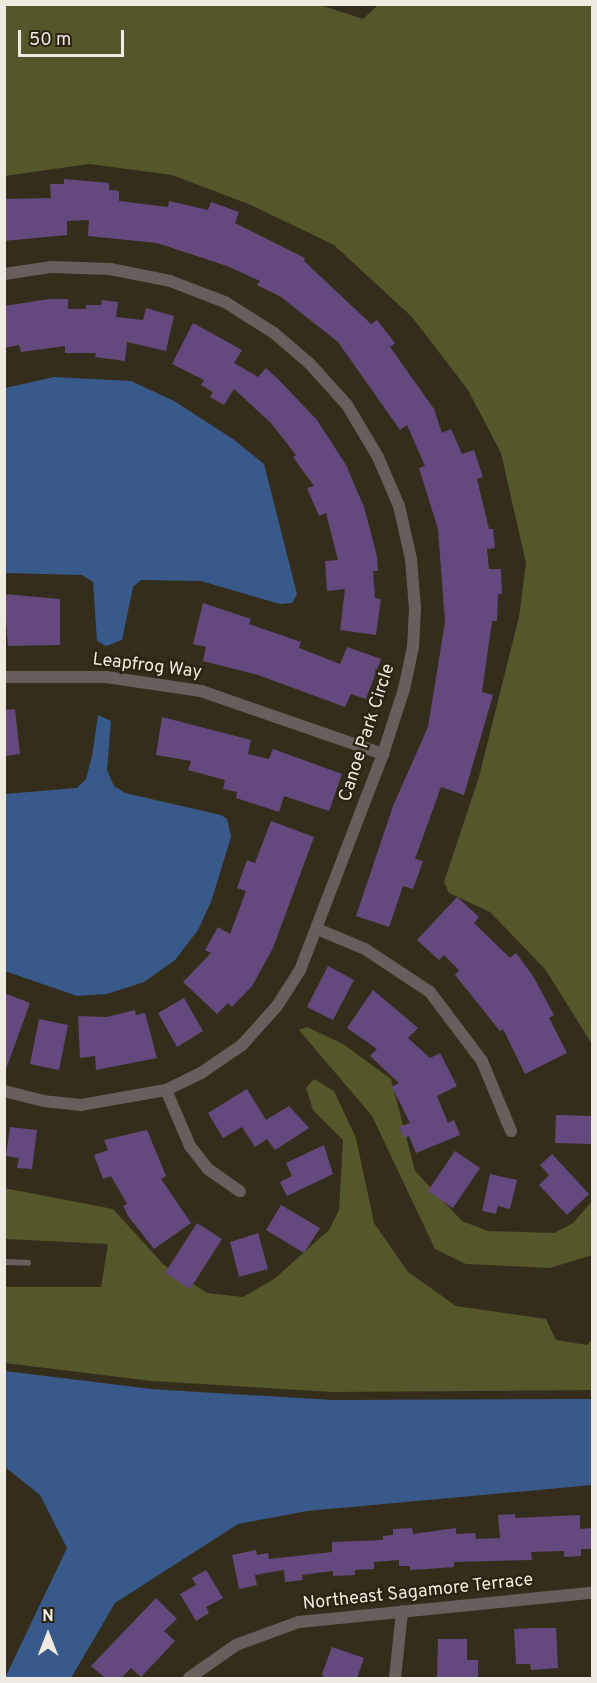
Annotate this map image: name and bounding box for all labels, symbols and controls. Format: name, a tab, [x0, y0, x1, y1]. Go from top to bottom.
scale bar	[21, 18, 128, 56]
text: 50 m	[29, 29, 71, 52]
street label: Leapfrog Way	[91, 650, 203, 684]
street label: Canoe Park Circle	[336, 661, 400, 805]
street label: Northeast Sagamore Terrace	[301, 1570, 535, 1616]
north arrow	[18, 1605, 78, 1665]
text: N	[42, 1607, 54, 1627]

